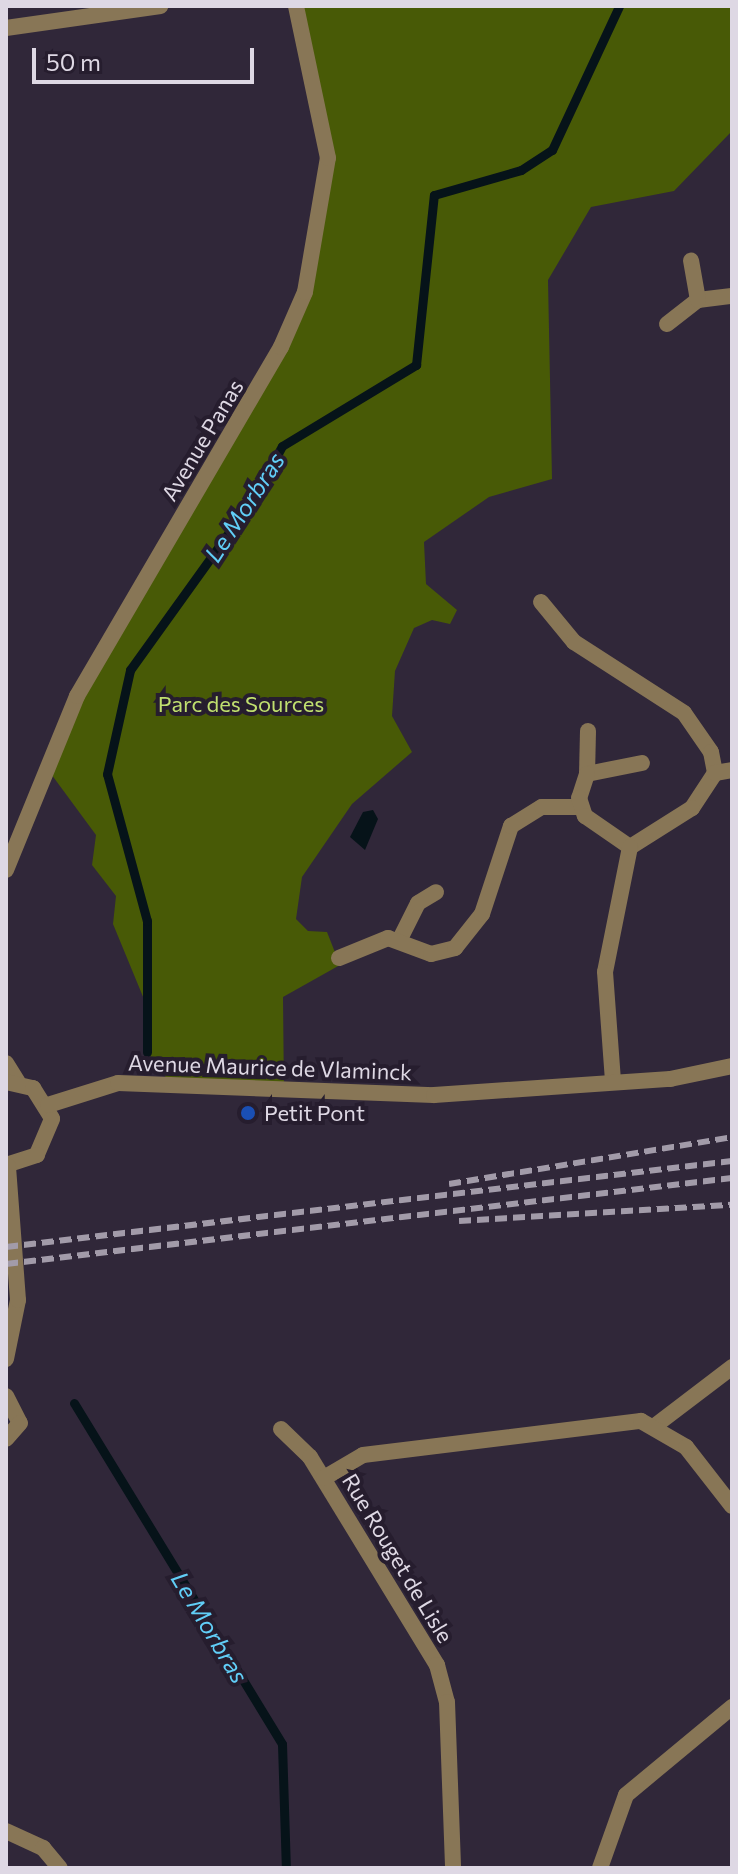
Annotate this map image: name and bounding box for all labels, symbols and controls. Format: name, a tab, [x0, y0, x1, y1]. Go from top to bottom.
scale bar	[36, 32, 258, 82]
text: 50 m	[46, 47, 101, 76]
street label: Avenue Panas	[155, 374, 249, 506]
water label: Le Morbras	[198, 447, 290, 567]
park label: Parc des Sources	[158, 691, 324, 717]
street label: Avenue Maurice de Vlaminck	[127, 1049, 413, 1085]
place label: Petit Pont	[264, 1100, 365, 1126]
marker: Petit Pont	[239, 1104, 257, 1122]
street label: Rue Rouget de Lisle	[337, 1469, 459, 1647]
water label: Le Morbras	[166, 1566, 254, 1688]

